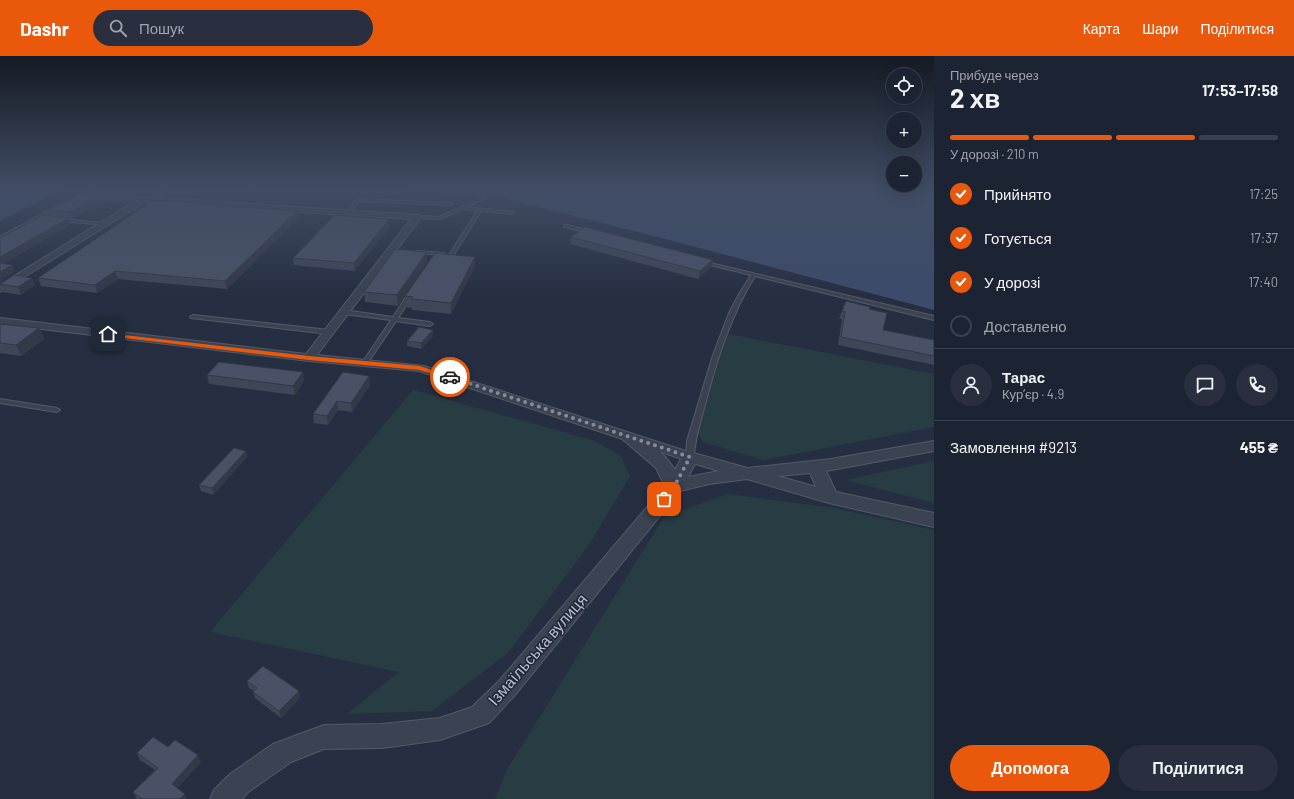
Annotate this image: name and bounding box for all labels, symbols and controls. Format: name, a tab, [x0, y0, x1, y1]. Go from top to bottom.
search box	[93, 10, 373, 46]
text: Dashr	[20, 17, 69, 40]
icon: search	[107, 17, 129, 39]
text: Пошук	[139, 19, 184, 37]
text: Карта	[1083, 20, 1120, 37]
text: Шари	[1142, 20, 1178, 37]
text: Поділитися	[1200, 20, 1274, 37]
text: Прибуде через	[950, 67, 1039, 83]
map controls	[886, 68, 922, 192]
button: locate	[886, 68, 922, 104]
text: 17:53–17:58	[1202, 81, 1278, 99]
text: 2 хв	[950, 82, 1000, 113]
button: +	[886, 112, 922, 148]
text: У дорозі · 210 m	[950, 146, 1039, 162]
button: −	[886, 156, 922, 192]
icon: check	[950, 183, 972, 205]
text: Прийнято	[984, 185, 1051, 203]
text: 17:25	[1249, 186, 1278, 202]
icon: check	[950, 227, 972, 249]
text: Готується	[984, 229, 1052, 247]
text: 17:37	[1250, 230, 1278, 246]
icon: check	[950, 271, 972, 293]
text: У дорозі	[984, 273, 1040, 291]
text: 17:40	[1248, 274, 1278, 290]
pin	[91, 317, 125, 351]
text: Доставлено	[984, 317, 1067, 335]
icon: home	[97, 323, 119, 345]
courier	[430, 357, 470, 397]
button: person	[950, 364, 992, 406]
button: chat	[1184, 364, 1226, 406]
button: phone	[1236, 364, 1278, 406]
icon: car	[439, 366, 461, 388]
text: Тарас	[1002, 368, 1045, 386]
text: Кур’єр · 4.9	[1002, 386, 1064, 402]
text: Замовлення #9213	[950, 438, 1077, 456]
text: 455 ₴	[1240, 438, 1278, 456]
pin	[647, 482, 681, 516]
icon: bag	[653, 488, 675, 510]
street label: Ізмаїльська вулиця	[483, 589, 591, 709]
button: Допомога	[950, 745, 1110, 791]
button: Поділитися	[1118, 745, 1278, 791]

